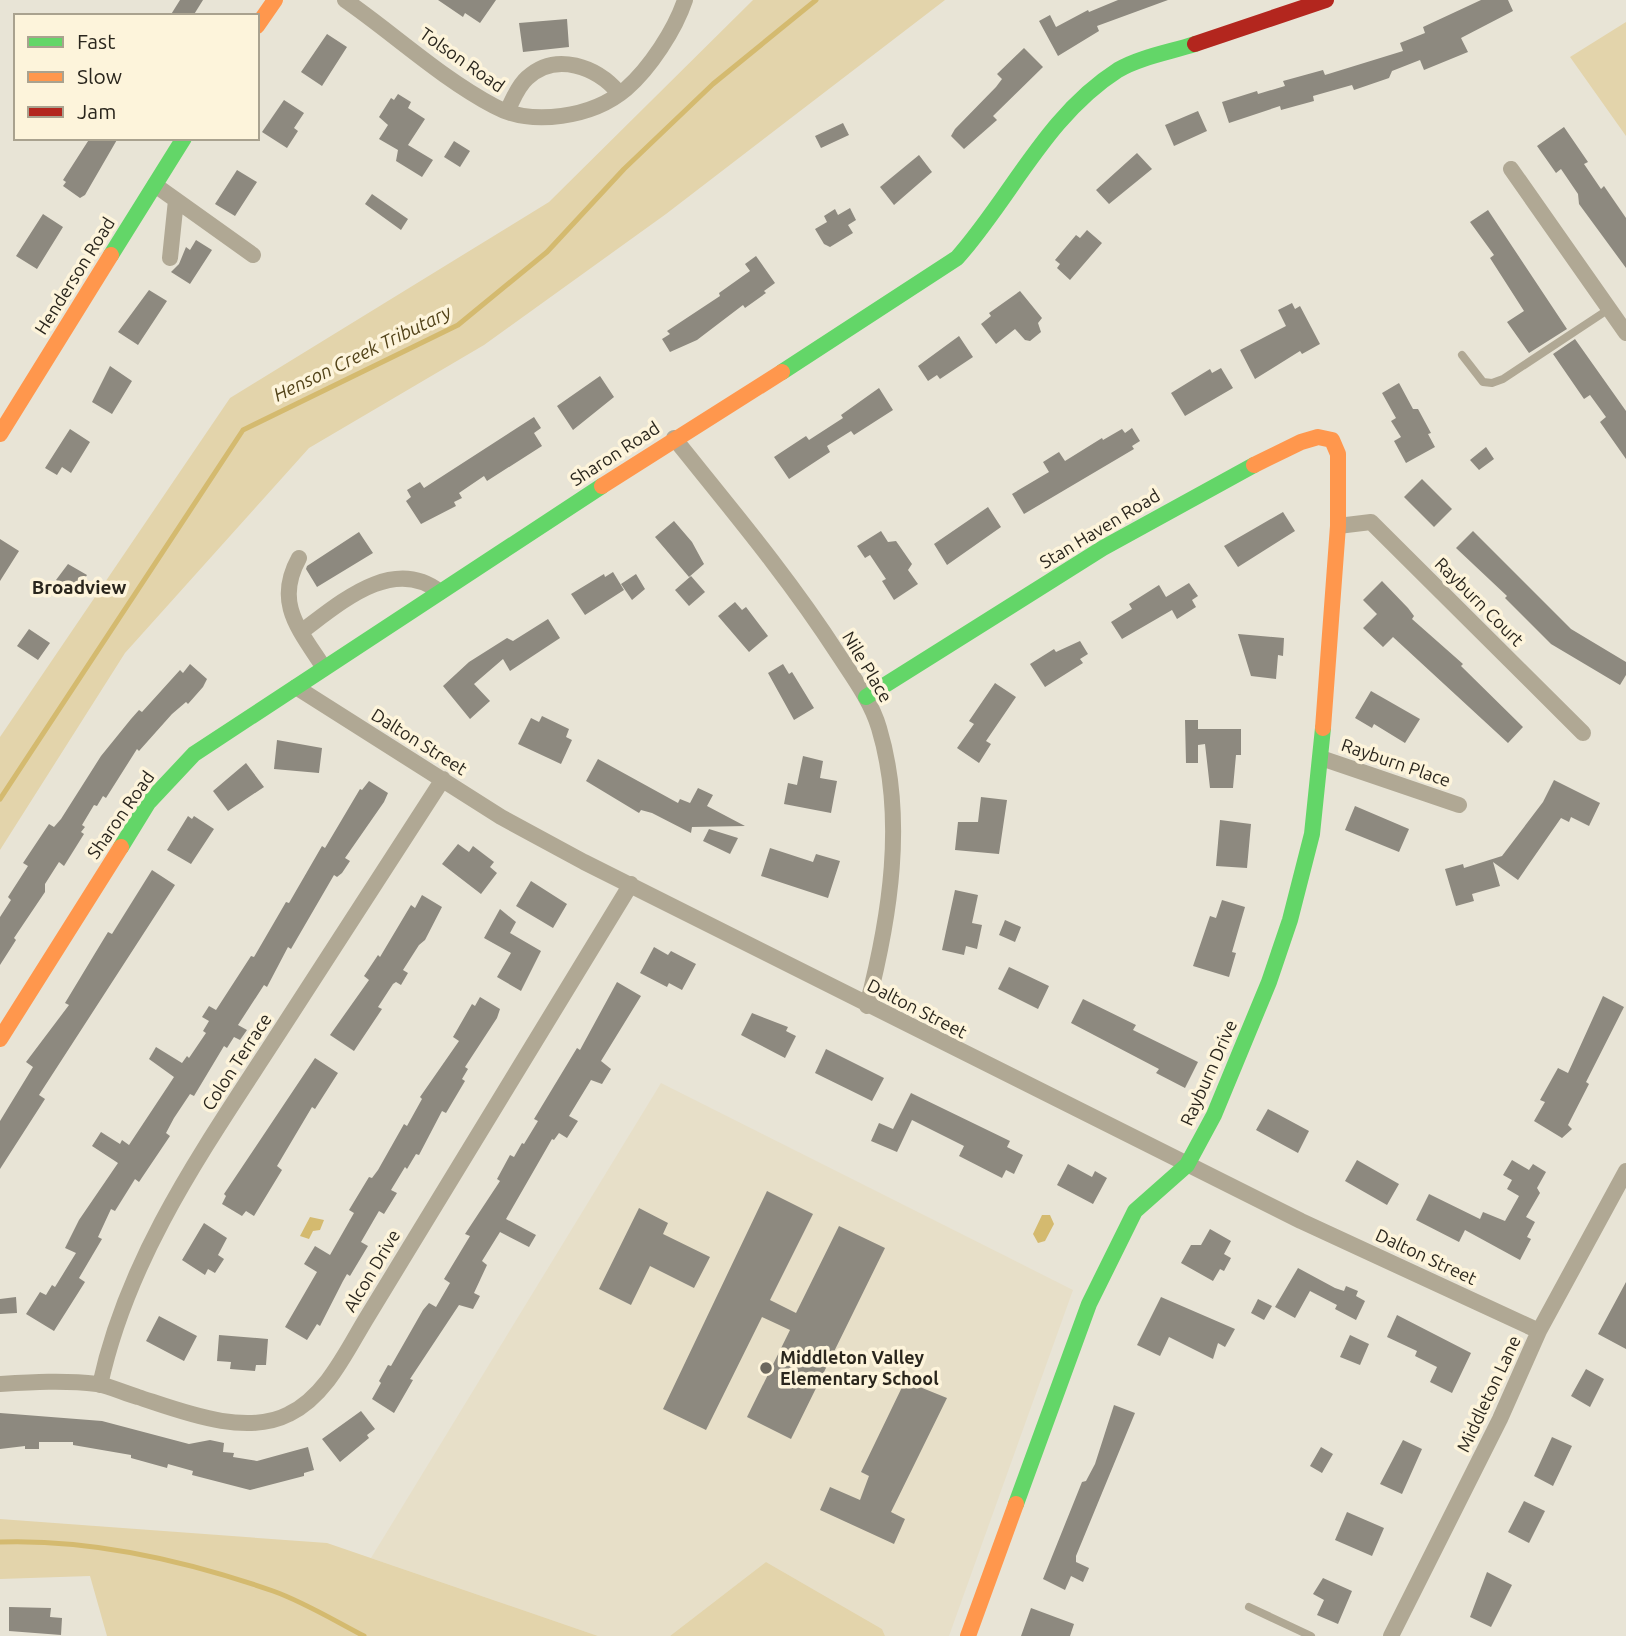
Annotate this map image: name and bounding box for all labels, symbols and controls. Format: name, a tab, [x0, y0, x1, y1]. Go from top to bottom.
legend	[14, 14, 259, 140]
street label: Tolson Road	[416, 23, 509, 96]
text: Fast	[77, 29, 115, 53]
text: Slow	[77, 64, 122, 88]
text: Jam	[77, 99, 116, 123]
street label: Henderson Road	[30, 213, 118, 338]
water label: Henson Creek Tributary	[270, 300, 455, 406]
street label: Sharon Road	[566, 417, 663, 489]
street label: Stan Haven Road	[1036, 484, 1163, 572]
street label: Rayburn Court	[1431, 553, 1528, 650]
district label: Broadview	[32, 576, 126, 598]
street label: Nile Place	[839, 627, 897, 706]
street label: Dalton Street	[368, 704, 471, 778]
street label: Rayburn Place	[1339, 734, 1454, 790]
street label: Sharon Road	[83, 767, 158, 862]
street label: Dalton Street	[864, 974, 971, 1042]
street label: Colon Terrace	[197, 1009, 275, 1114]
street label: Rayburn Drive	[1176, 1017, 1240, 1129]
street label: Dalton Street	[1373, 1224, 1480, 1288]
street label: Alcon Drive	[339, 1226, 403, 1315]
street label: Middleton Lane	[1452, 1332, 1524, 1455]
place label: Middleton Valley Elementary School	[780, 1347, 939, 1388]
marker: Middleton Valley Elementary School	[758, 1360, 774, 1376]

